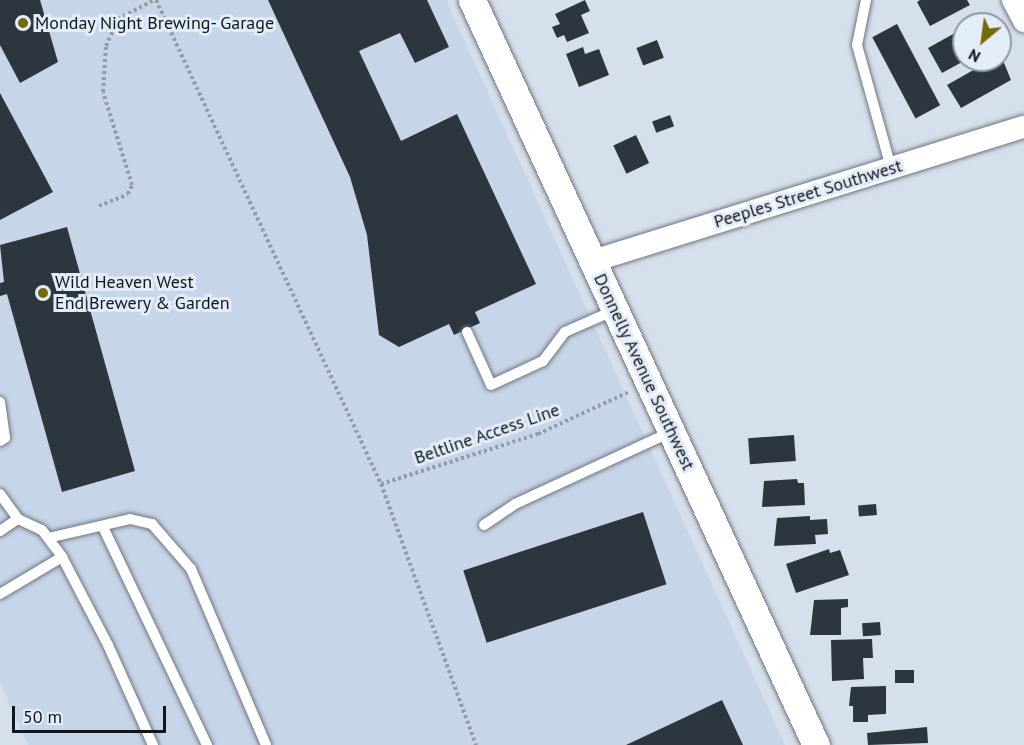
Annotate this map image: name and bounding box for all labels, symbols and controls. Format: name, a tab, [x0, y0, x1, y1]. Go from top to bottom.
place label: Monday Night Brewing- Garage	[35, 12, 276, 34]
north arrow	[952, 12, 1012, 72]
marker: Monday Night Brewing- Garage	[16, 16, 30, 30]
text: N	[965, 45, 984, 67]
street label: Peeples Street Southwest	[711, 155, 905, 233]
street label: Donnelly Avenue Southwest	[589, 270, 699, 474]
place label: Wild Heaven West End Brewery & Garden	[55, 272, 230, 314]
marker: Wild Heaven West End Brewery & Garden	[36, 286, 50, 300]
street label: Beltline Access Line	[411, 399, 563, 469]
scale bar	[15, 694, 170, 732]
text: 50 m	[23, 705, 62, 728]

